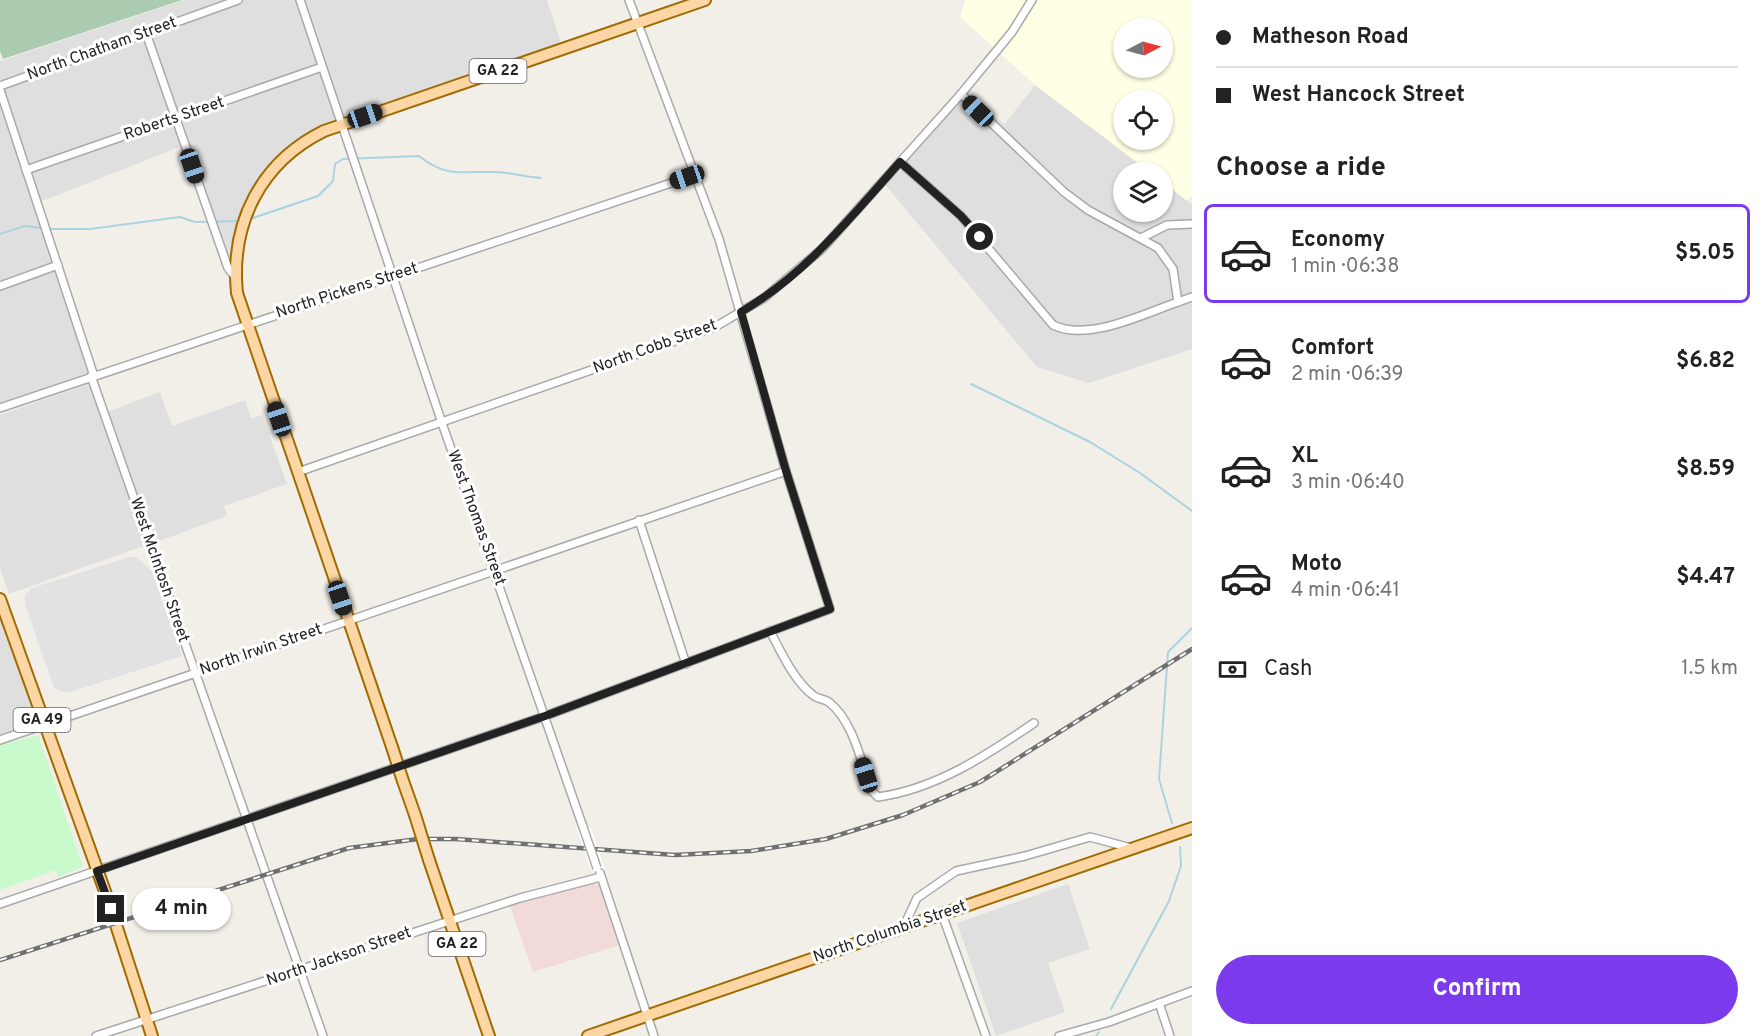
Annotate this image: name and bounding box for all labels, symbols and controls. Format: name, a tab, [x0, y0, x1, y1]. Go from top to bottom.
street label: North Chatham Street	[25, 13, 179, 85]
north arrow	[1113, 18, 1173, 78]
map controls	[1113, 18, 1173, 222]
text: Matheson Road	[1252, 24, 1409, 51]
road number: GA 22	[470, 59, 526, 83]
text: West Hancock Street	[1252, 82, 1465, 109]
button: locate	[1113, 90, 1173, 150]
street label: Roberts Street	[121, 92, 227, 146]
car	[959, 92, 997, 130]
car	[345, 102, 385, 130]
car	[178, 146, 206, 186]
text: Choose a ride	[1216, 151, 1386, 185]
button: layers	[1113, 162, 1173, 222]
car	[667, 163, 707, 191]
route start	[966, 223, 993, 250]
icon: car	[1219, 227, 1273, 281]
text: Economy	[1291, 227, 1385, 254]
text: $5.05	[1675, 240, 1735, 267]
text: 1 min · 06:38	[1291, 254, 1399, 280]
street label: North Pickens Street	[273, 259, 421, 323]
street label: North Cobb Street	[590, 315, 720, 379]
icon: car	[1219, 335, 1273, 389]
text: Comfort	[1291, 335, 1374, 362]
text: $6.82	[1676, 348, 1735, 375]
text: 2 min · 06:39	[1291, 362, 1403, 388]
car	[265, 399, 293, 439]
icon: car	[1219, 443, 1273, 497]
text: XL	[1291, 443, 1318, 470]
street label: West Thomas Street	[442, 447, 510, 589]
text: $8.59	[1676, 456, 1735, 483]
text: 3 min · 06:40	[1291, 470, 1405, 496]
street label: West McIntosh Street	[125, 495, 193, 645]
icon: car	[1219, 551, 1273, 605]
text: Moto	[1291, 551, 1342, 578]
text: $4.47	[1676, 564, 1735, 591]
car	[326, 578, 354, 618]
text: 4 min · 06:41	[1291, 578, 1400, 604]
street label: North Irwin Street	[197, 620, 325, 680]
icon: cash	[1216, 653, 1249, 686]
text: Cash	[1264, 656, 1313, 683]
text: 1.5 km	[1681, 656, 1738, 682]
road number: GA 49	[14, 708, 70, 732]
car	[852, 755, 880, 795]
callout: 4 min	[132, 888, 231, 930]
route end	[97, 895, 124, 922]
text: 4 min	[155, 896, 208, 922]
street label: North Columbia Street	[811, 896, 969, 968]
street label: North Jackson Street	[264, 923, 414, 991]
road number: GA 22	[428, 932, 486, 956]
button: Confirm	[1216, 955, 1738, 1024]

